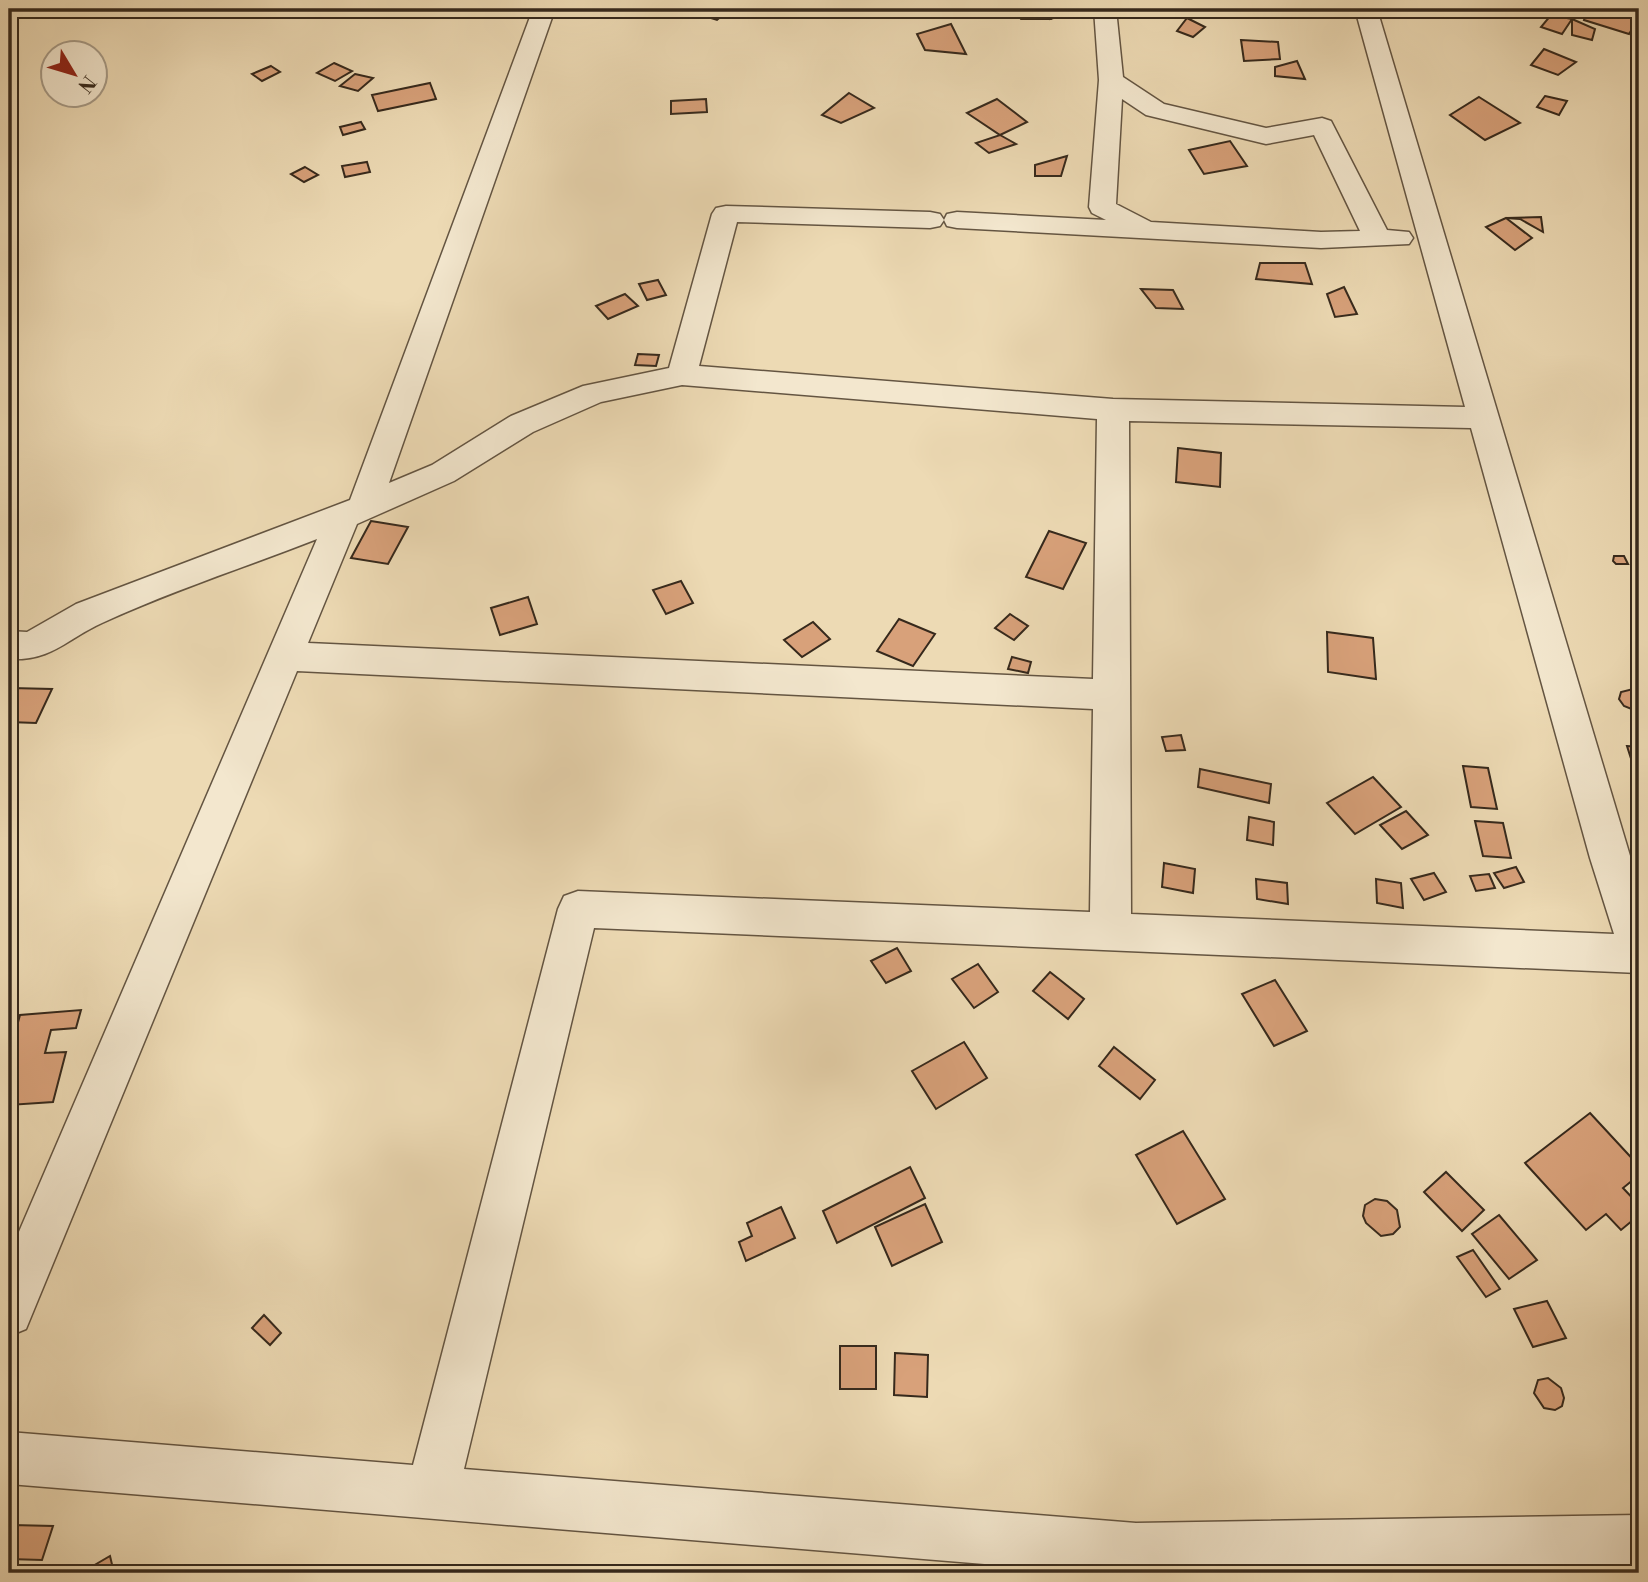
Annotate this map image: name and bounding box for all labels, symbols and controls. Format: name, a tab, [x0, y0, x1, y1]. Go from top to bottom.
north arrow	[38, 38, 108, 108]
text: N	[73, 71, 101, 97]

